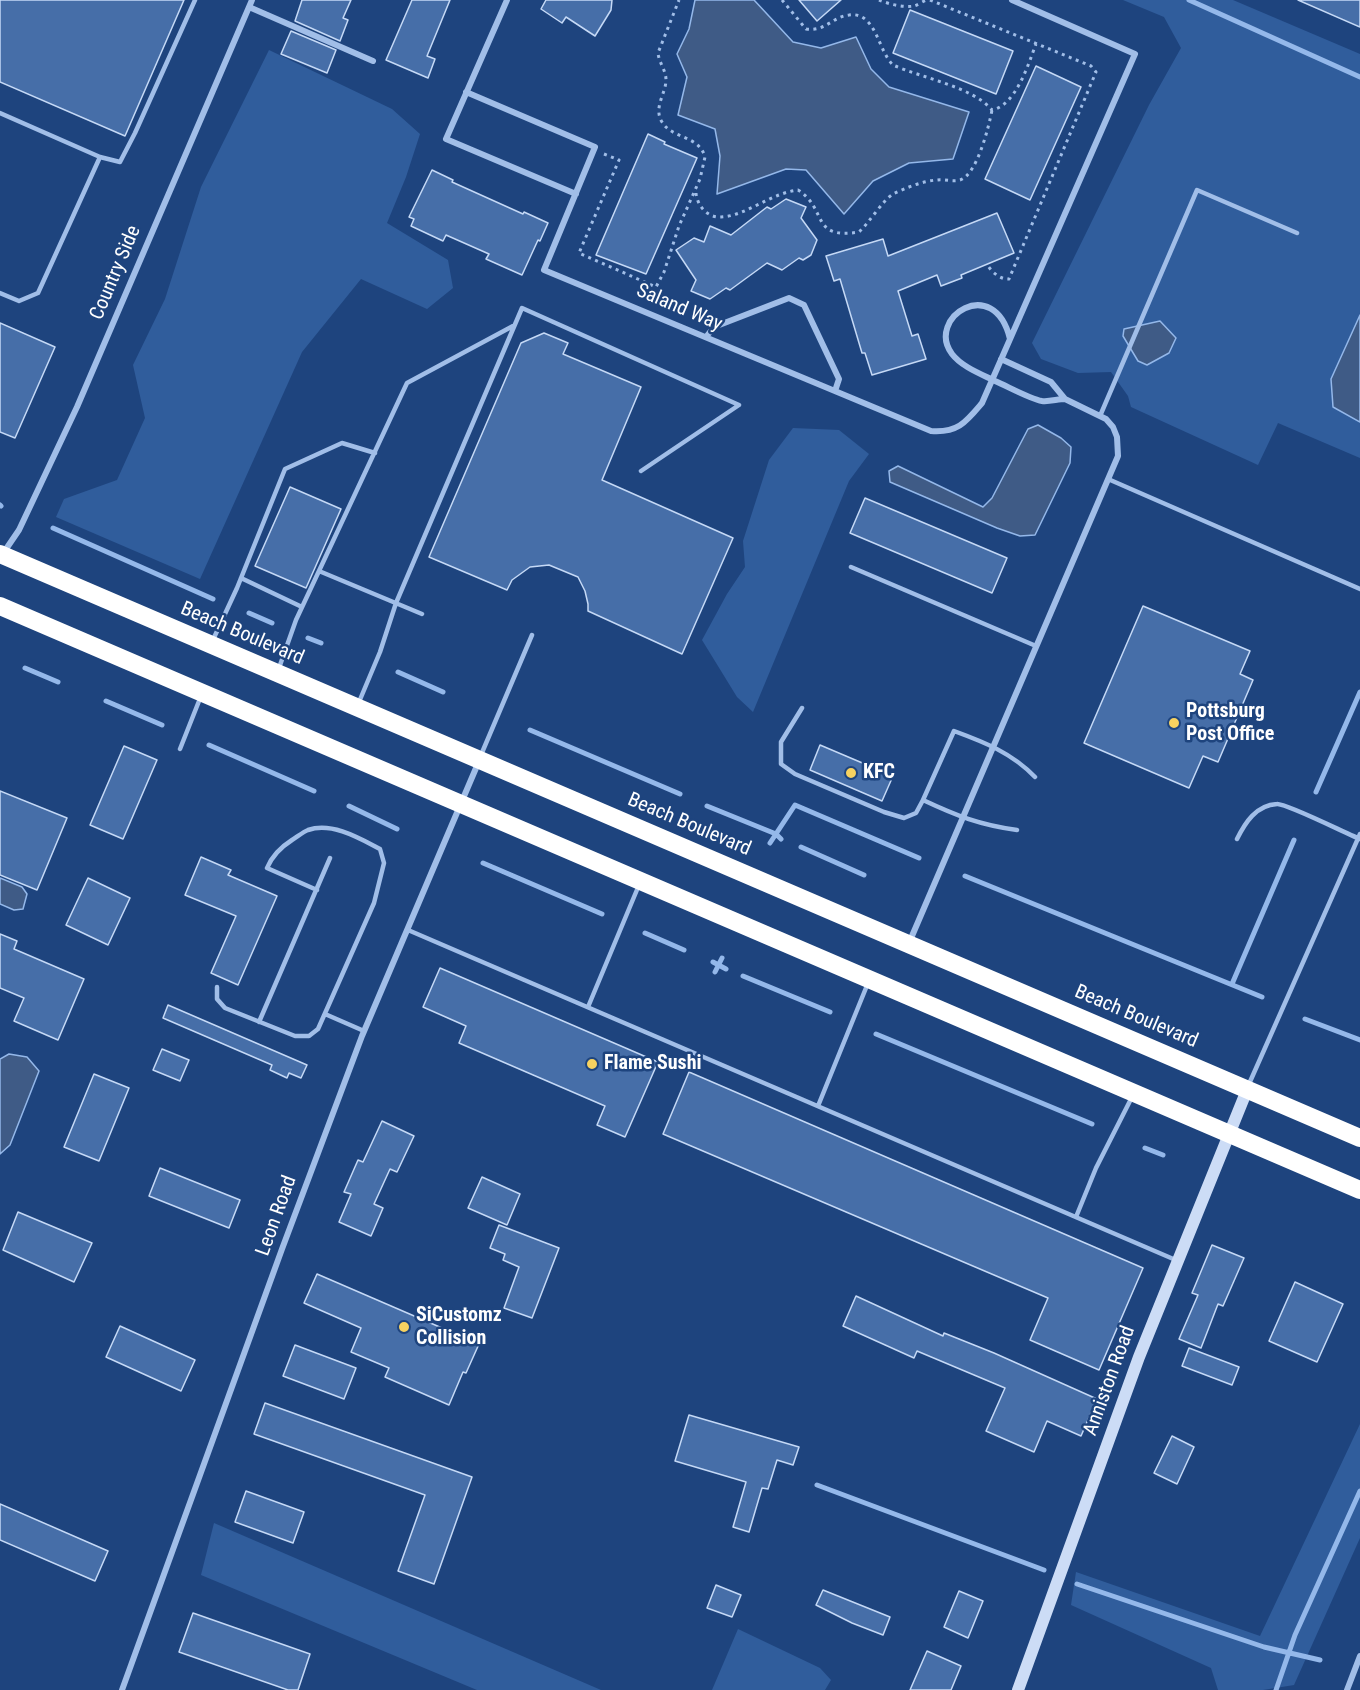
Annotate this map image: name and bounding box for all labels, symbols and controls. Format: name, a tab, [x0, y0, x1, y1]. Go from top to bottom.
street label: Country Side	[85, 222, 147, 324]
street label: Saland Way	[632, 279, 726, 337]
street label: Beach Boulevard	[177, 597, 307, 671]
place label: Pottsburg Post Office	[1186, 700, 1274, 747]
marker: Pottsburg Post Office	[1167, 716, 1181, 730]
place label: KFC	[863, 761, 895, 785]
marker: KFC	[844, 766, 858, 780]
street label: Beach Boulevard	[624, 788, 754, 862]
street label: Beach Boulevard	[1071, 980, 1201, 1054]
place label: Flame Sushi	[604, 1052, 702, 1076]
marker: Flame Sushi	[585, 1057, 599, 1071]
street label: Leon Road	[251, 1173, 303, 1259]
place label: SiCustomz Collision	[416, 1304, 502, 1351]
marker: SiCustomz Collision	[397, 1320, 411, 1334]
street label: Anniston Road	[1079, 1323, 1141, 1439]

